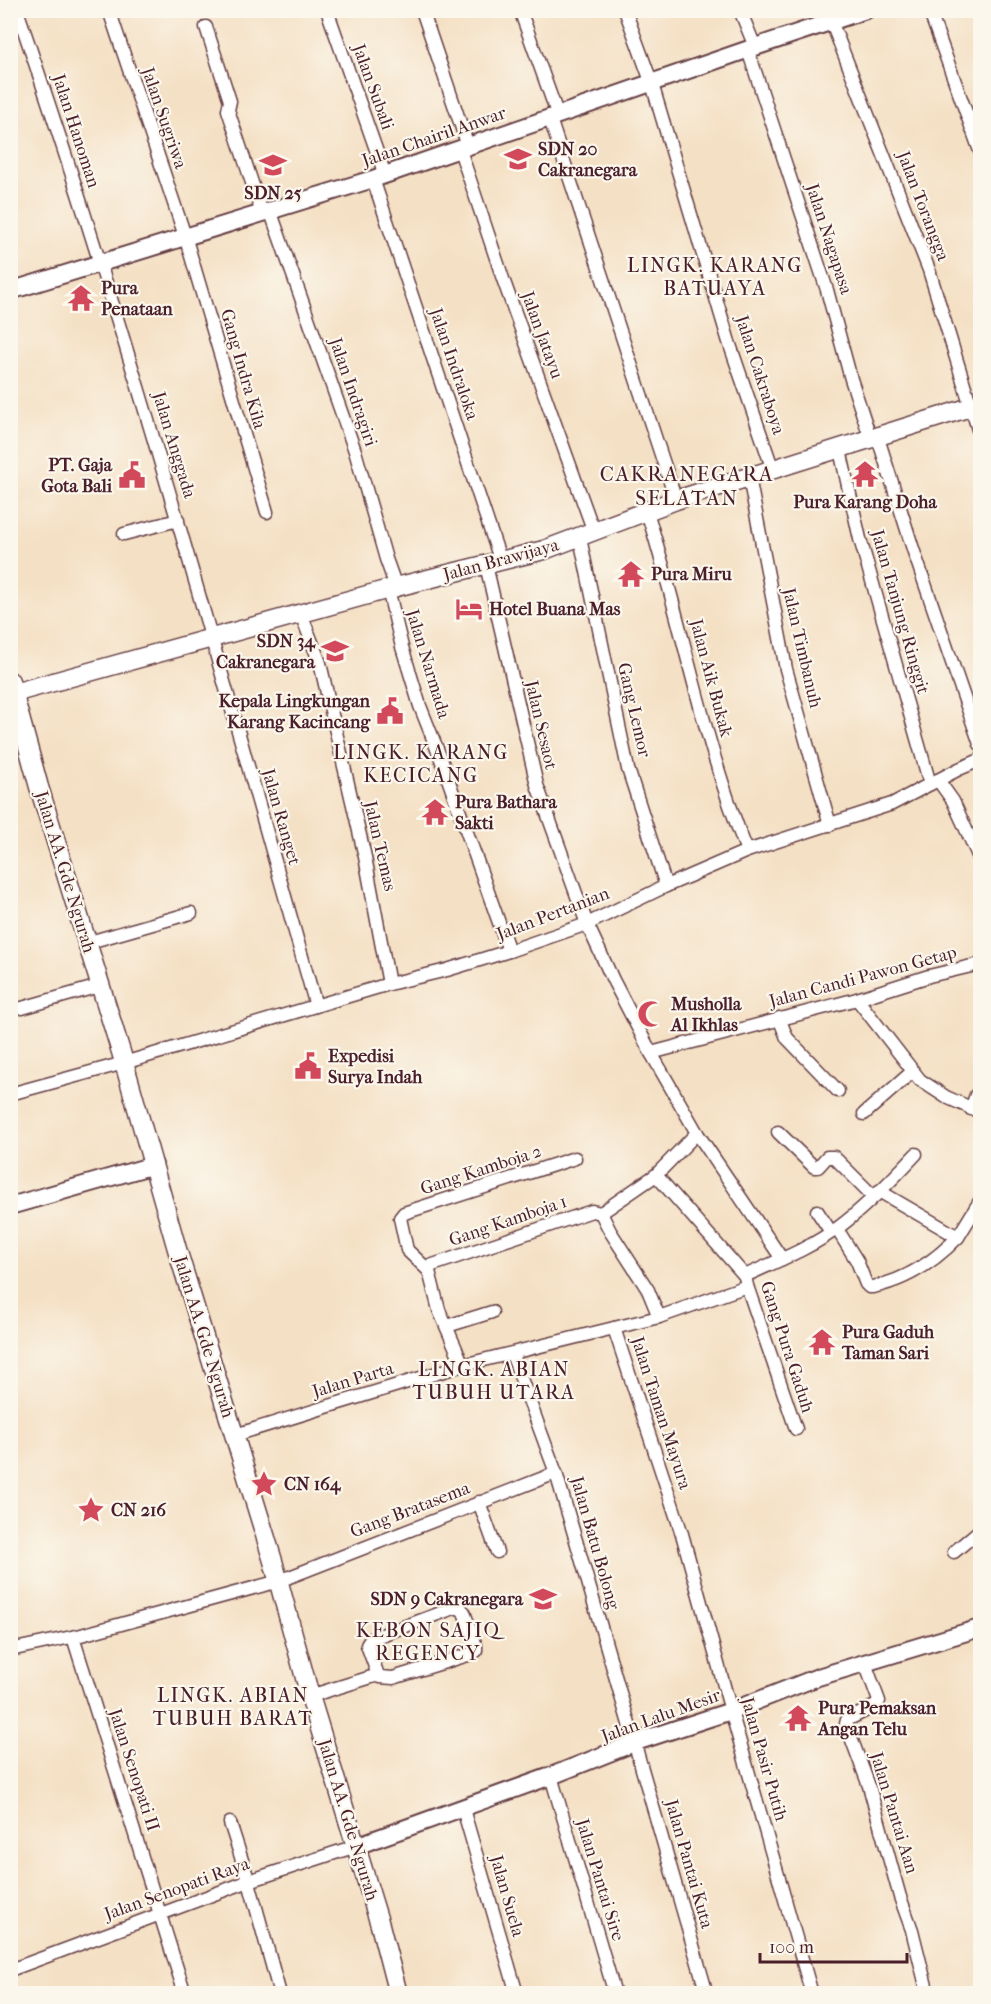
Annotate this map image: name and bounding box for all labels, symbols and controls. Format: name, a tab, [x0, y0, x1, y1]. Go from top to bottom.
street label: Jalan Subali	[347, 39, 398, 133]
street label: Jalan Sugriwa	[136, 63, 191, 172]
street label: Jalan Hanoman	[47, 70, 104, 191]
street label: Jalan Chairil Anwar	[357, 102, 509, 172]
place label: SDN 20 Cakranegara	[538, 139, 638, 181]
school or university icon: SDN 20 Cakranegara	[503, 144, 533, 174]
street label: Jalan Torangga	[892, 146, 954, 264]
school or university icon: SDN 25	[258, 150, 288, 180]
street label: Jalan Nagapasa	[801, 179, 857, 298]
place label: SDN 25	[244, 183, 302, 204]
district label: LINGK. KARANG BATUAYA	[627, 254, 803, 300]
place label: Pura Penataan	[101, 278, 173, 320]
temple icon: Pura Penataan	[66, 283, 96, 313]
street label: Jalan Jatayu	[516, 287, 567, 381]
street label: Jalan Indraloka	[424, 303, 483, 423]
street label: Gang Indra Kila	[216, 307, 270, 432]
street label: Jalan Cakraboya	[730, 311, 789, 438]
street label: Jalan Indragiri	[324, 333, 382, 450]
street label: Jalan Anggada	[147, 387, 200, 501]
place label: PT. Gaja Gota Bali	[41, 455, 113, 497]
temple icon: Pura Karang Doha	[850, 459, 880, 489]
public building icon: PT. Gaja Gota Bali	[117, 460, 147, 490]
district label: CAKRANEGARA SELATAN	[600, 462, 774, 510]
place label: Pura Karang Doha	[793, 492, 937, 513]
street label: Jalan Tanjung Ringgit	[866, 525, 934, 697]
street label: Jalan Brawijaya	[439, 534, 562, 586]
temple icon: Pura Miru	[616, 559, 646, 589]
place label: Pura Miru	[651, 564, 732, 585]
street label: Jalan Timbanuh	[778, 584, 826, 710]
hotel icon: Hotel Buana Mas	[454, 594, 484, 624]
place label: Hotel Buana Mas	[489, 599, 621, 620]
street label: Jalan Narmada	[401, 605, 455, 722]
street label: Jalan Aik Bukak	[685, 615, 737, 740]
place label: SDN 34 Cakranegara	[216, 631, 316, 673]
school or university icon: SDN 34 Cakranegara	[320, 636, 350, 666]
street label: Gang Lemor	[613, 661, 655, 760]
street label: Jalan Sesaot	[520, 676, 562, 772]
place label: Kepala Lingkungan Karang Kacincang	[219, 691, 371, 733]
public building icon: Kepala Lingkungan Karang Kacincang	[375, 696, 405, 726]
district label: LINGK. KARANG KECICANG	[333, 741, 509, 787]
street label: Jalan Ranget	[257, 764, 305, 868]
street label: Jalan AA. Gde Ngurah	[30, 787, 100, 955]
place label: Pura Bathara Sakti	[455, 792, 557, 834]
street label: Jalan Temas	[359, 797, 401, 893]
temple icon: Pura Bathara Sakti	[420, 797, 450, 827]
street label: Jalan Pertanian	[492, 883, 613, 946]
street label: Jalan Candi Pawon Getap	[765, 942, 959, 1013]
place label: Musholla Al Ikhlas	[670, 994, 742, 1036]
mosque icon: Musholla Al Ikhlas	[636, 999, 666, 1029]
place label: Expedisi Surya Indah	[328, 1046, 423, 1088]
public building icon: Expedisi Surya Indah	[293, 1051, 323, 1081]
street label: Gang Kamboja 2	[418, 1141, 544, 1199]
street label: Gang Kamboja 1	[446, 1191, 570, 1251]
street label: Jalan AA. Gde Ngurah	[169, 1252, 239, 1420]
street label: Gang Pura Gaduh	[756, 1279, 818, 1415]
place label: Pura Gaduh Taman Sari	[841, 1322, 935, 1364]
temple icon: Pura Gaduh Taman Sari	[807, 1327, 837, 1357]
street label: Jalan Taman Mayura	[626, 1332, 696, 1493]
street label: Jalan Parta	[308, 1358, 397, 1403]
district label: LINGK. ABIAN TUBUH UTARA	[413, 1358, 575, 1404]
place icon: CN 164	[249, 1469, 279, 1499]
street label: Jalan Batu Bolong	[565, 1472, 624, 1612]
place label: CN 164	[284, 1474, 342, 1495]
street label: Gang Bratasema	[347, 1477, 473, 1542]
place icon: CN 216	[76, 1495, 106, 1525]
place label: CN 216	[111, 1500, 167, 1521]
school or university icon: SDN 9 Cakranegara	[528, 1584, 558, 1614]
place label: SDN 9 Cakranegara	[370, 1589, 524, 1610]
district label: KEBON SAJIQ REGENCY	[356, 1619, 505, 1665]
district label: LINGK. ABIAN TUBUH BARAT	[153, 1684, 313, 1730]
street label: Jalan Lalu Mesir	[597, 1685, 724, 1748]
street label: Jalan Pasir Putih	[736, 1693, 792, 1823]
place label: Pura Pemaksan Angan Telu	[817, 1698, 937, 1740]
temple icon: Pura Pemaksan Angan Telu	[783, 1703, 813, 1733]
street label: Jalan Senopati II	[104, 1704, 164, 1834]
street label: Jalan AA. Gde Ngurah	[313, 1735, 383, 1903]
street label: Jalan Pantai Aan	[865, 1748, 923, 1877]
street label: Jalan Pantai Kuta	[660, 1795, 718, 1932]
street label: Jalan Pantai Sire	[571, 1814, 629, 1944]
street label: Jalan Suela	[485, 1851, 529, 1940]
street label: Jalan Senopati Raya	[100, 1853, 253, 1926]
scale bar	[760, 1926, 907, 1964]
text: 100 m	[769, 1937, 814, 1958]

